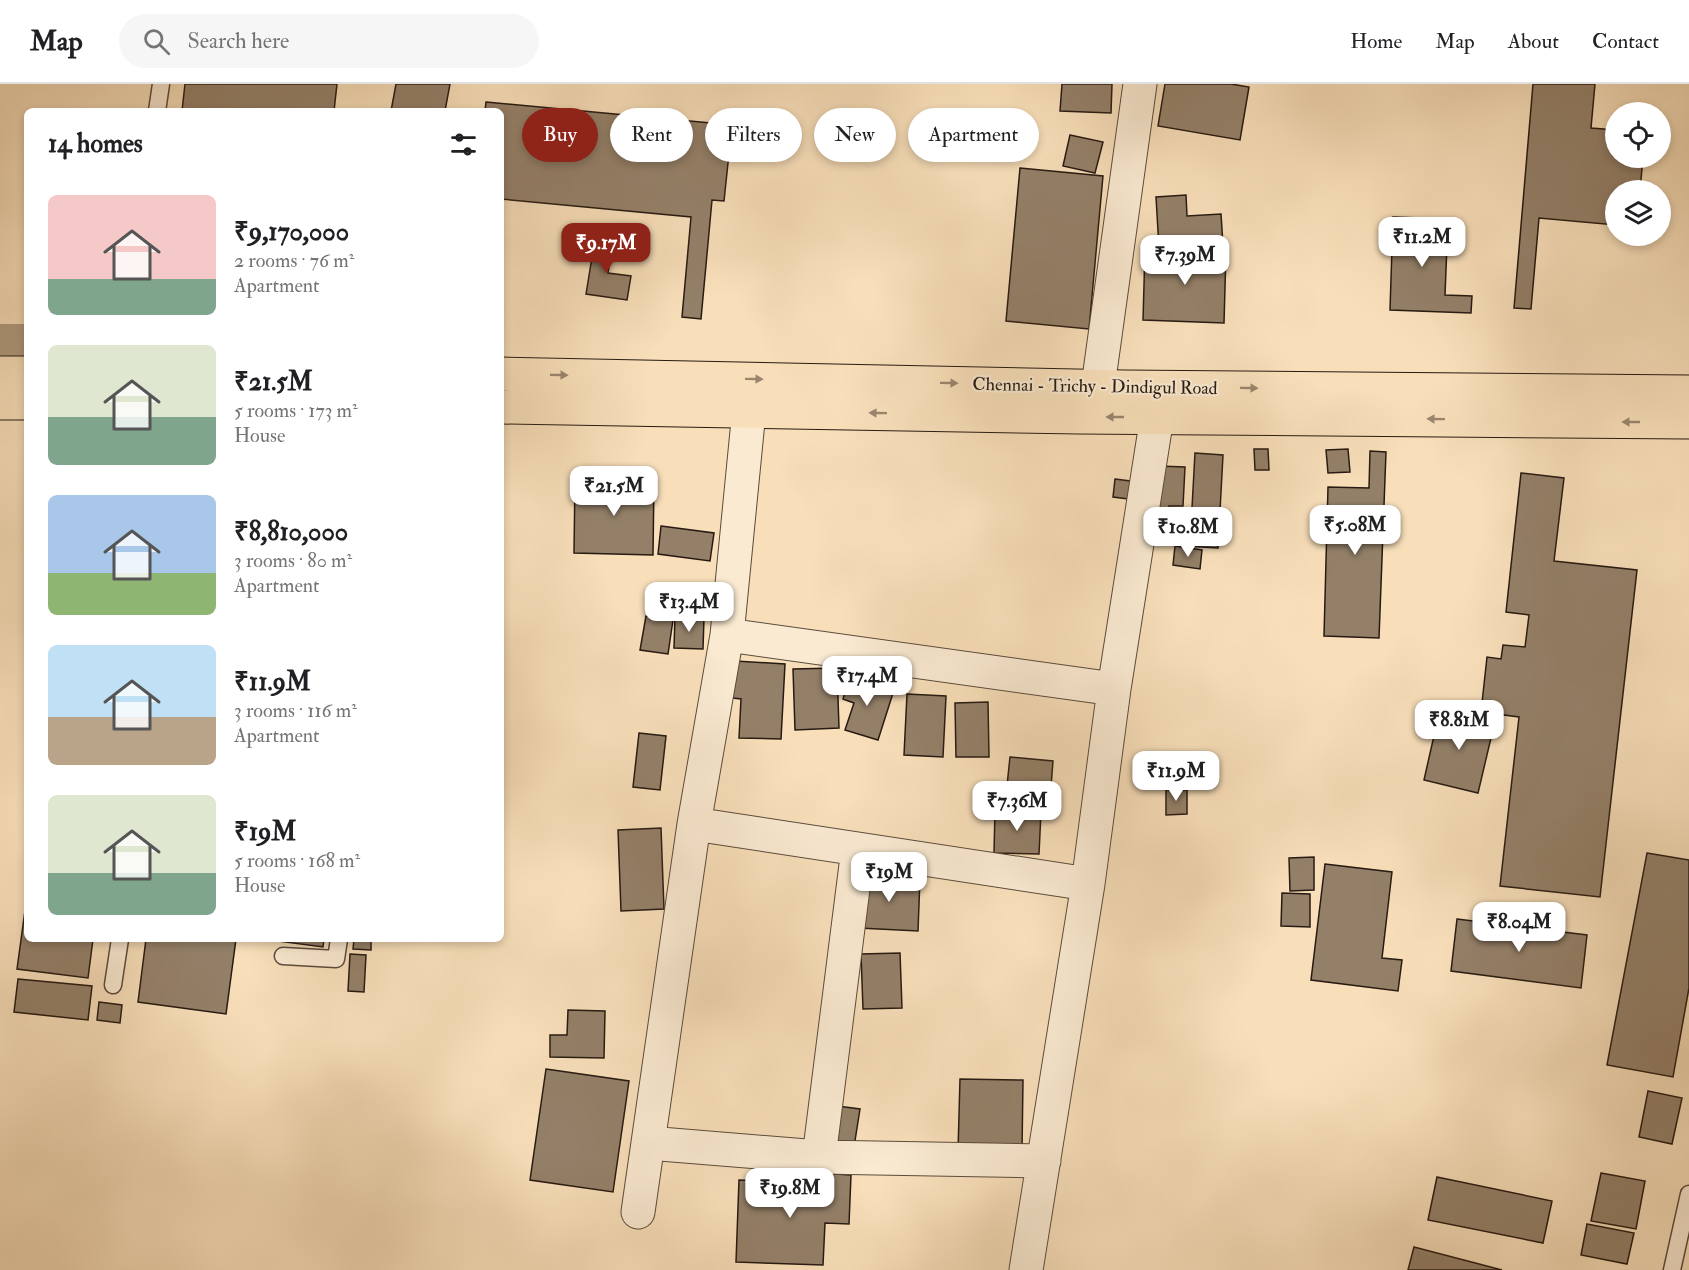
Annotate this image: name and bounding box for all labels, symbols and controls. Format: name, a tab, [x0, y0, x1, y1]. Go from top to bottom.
search box	[119, 14, 539, 68]
text: Map	[30, 24, 83, 59]
icon: search	[140, 25, 173, 58]
text: Search here	[188, 27, 289, 55]
text: Home	[1350, 28, 1402, 55]
text: Map	[1435, 28, 1475, 55]
text: About	[1508, 28, 1559, 55]
text: Contact	[1592, 28, 1659, 55]
map controls	[1605, 102, 1671, 246]
button: locate	[1605, 102, 1671, 168]
chip: Buy	[522, 108, 598, 162]
chip: Rent	[610, 108, 693, 162]
chip: Filters	[705, 108, 802, 162]
chip: New	[814, 108, 896, 162]
chip: Apartment	[908, 108, 1039, 162]
text: 14 homes	[48, 128, 143, 160]
icon: filters	[447, 128, 480, 161]
button: layers	[1605, 180, 1671, 246]
text: ₹9,170,000	[234, 216, 349, 248]
pin: ₹11.2M	[1373, 217, 1471, 268]
icon: home	[96, 219, 168, 291]
pin: ₹9.17M	[557, 223, 655, 274]
text: ₹11.2M	[1392, 224, 1452, 249]
text: ₹9.17M	[575, 230, 637, 255]
pin: ₹7.39M	[1136, 235, 1234, 286]
text: ₹7.39M	[1154, 242, 1216, 267]
text: 2 rooms · 76 m²	[234, 248, 354, 273]
text: Apartment	[234, 273, 319, 298]
text: ₹21.5M	[234, 366, 313, 398]
icon: home	[96, 369, 168, 441]
one-way arrow	[550, 371, 569, 380]
street label: Chennai - Trichy - Dindigul Road	[972, 373, 1218, 400]
one-way arrow	[745, 374, 764, 384]
one-way arrow	[940, 378, 959, 388]
one-way arrow	[1240, 383, 1259, 393]
text: 5 rooms · 173 m²	[234, 398, 358, 423]
one-way arrow	[868, 408, 887, 418]
one-way arrow	[1105, 412, 1124, 422]
one-way arrow	[1426, 415, 1445, 424]
one-way arrow	[1621, 417, 1640, 426]
text: House	[234, 423, 285, 448]
pin: ₹21.5M	[565, 466, 663, 517]
text: ₹21.5M	[584, 473, 644, 498]
pin: ₹5.08M	[1306, 505, 1404, 556]
pin: ₹10.8M	[1139, 507, 1237, 558]
text: ₹5.08M	[1324, 512, 1386, 537]
text: ₹10.8M	[1157, 514, 1219, 539]
text: ₹8,810,000	[234, 516, 348, 548]
icon: home	[96, 519, 168, 591]
text: 3 rooms · 80 m²	[234, 548, 352, 573]
text: Apartment	[234, 573, 319, 598]
pin: ₹13.4M	[640, 582, 738, 633]
text: ₹13.4M	[659, 589, 719, 614]
pin: ₹17.4M	[818, 656, 916, 707]
text: ₹17.4M	[836, 663, 898, 688]
text: ₹11.9M	[234, 666, 311, 698]
icon: home	[96, 669, 168, 741]
text: 3 rooms · 116 m²	[234, 698, 357, 723]
pin: ₹8.81M	[1410, 700, 1508, 751]
text: ₹8.81M	[1429, 707, 1489, 732]
text: Apartment	[234, 723, 319, 748]
pin: ₹11.9M	[1127, 751, 1225, 802]
text: ₹11.9M	[1146, 758, 1206, 783]
pin: ₹7.36M	[968, 781, 1066, 832]
text: ₹7.36M	[986, 788, 1048, 813]
text: ₹19M	[234, 816, 297, 848]
icon: home	[96, 819, 168, 891]
text: 5 rooms · 168 m²	[234, 848, 360, 873]
pin: ₹19M	[853, 852, 925, 903]
text: ₹19M	[865, 859, 913, 884]
text: House	[234, 873, 285, 898]
pin: ₹8.04M	[1470, 902, 1568, 953]
text: ₹8.04M	[1486, 909, 1552, 934]
pin: ₹19.8M	[741, 1168, 839, 1219]
text: ₹19.8M	[759, 1175, 821, 1200]

